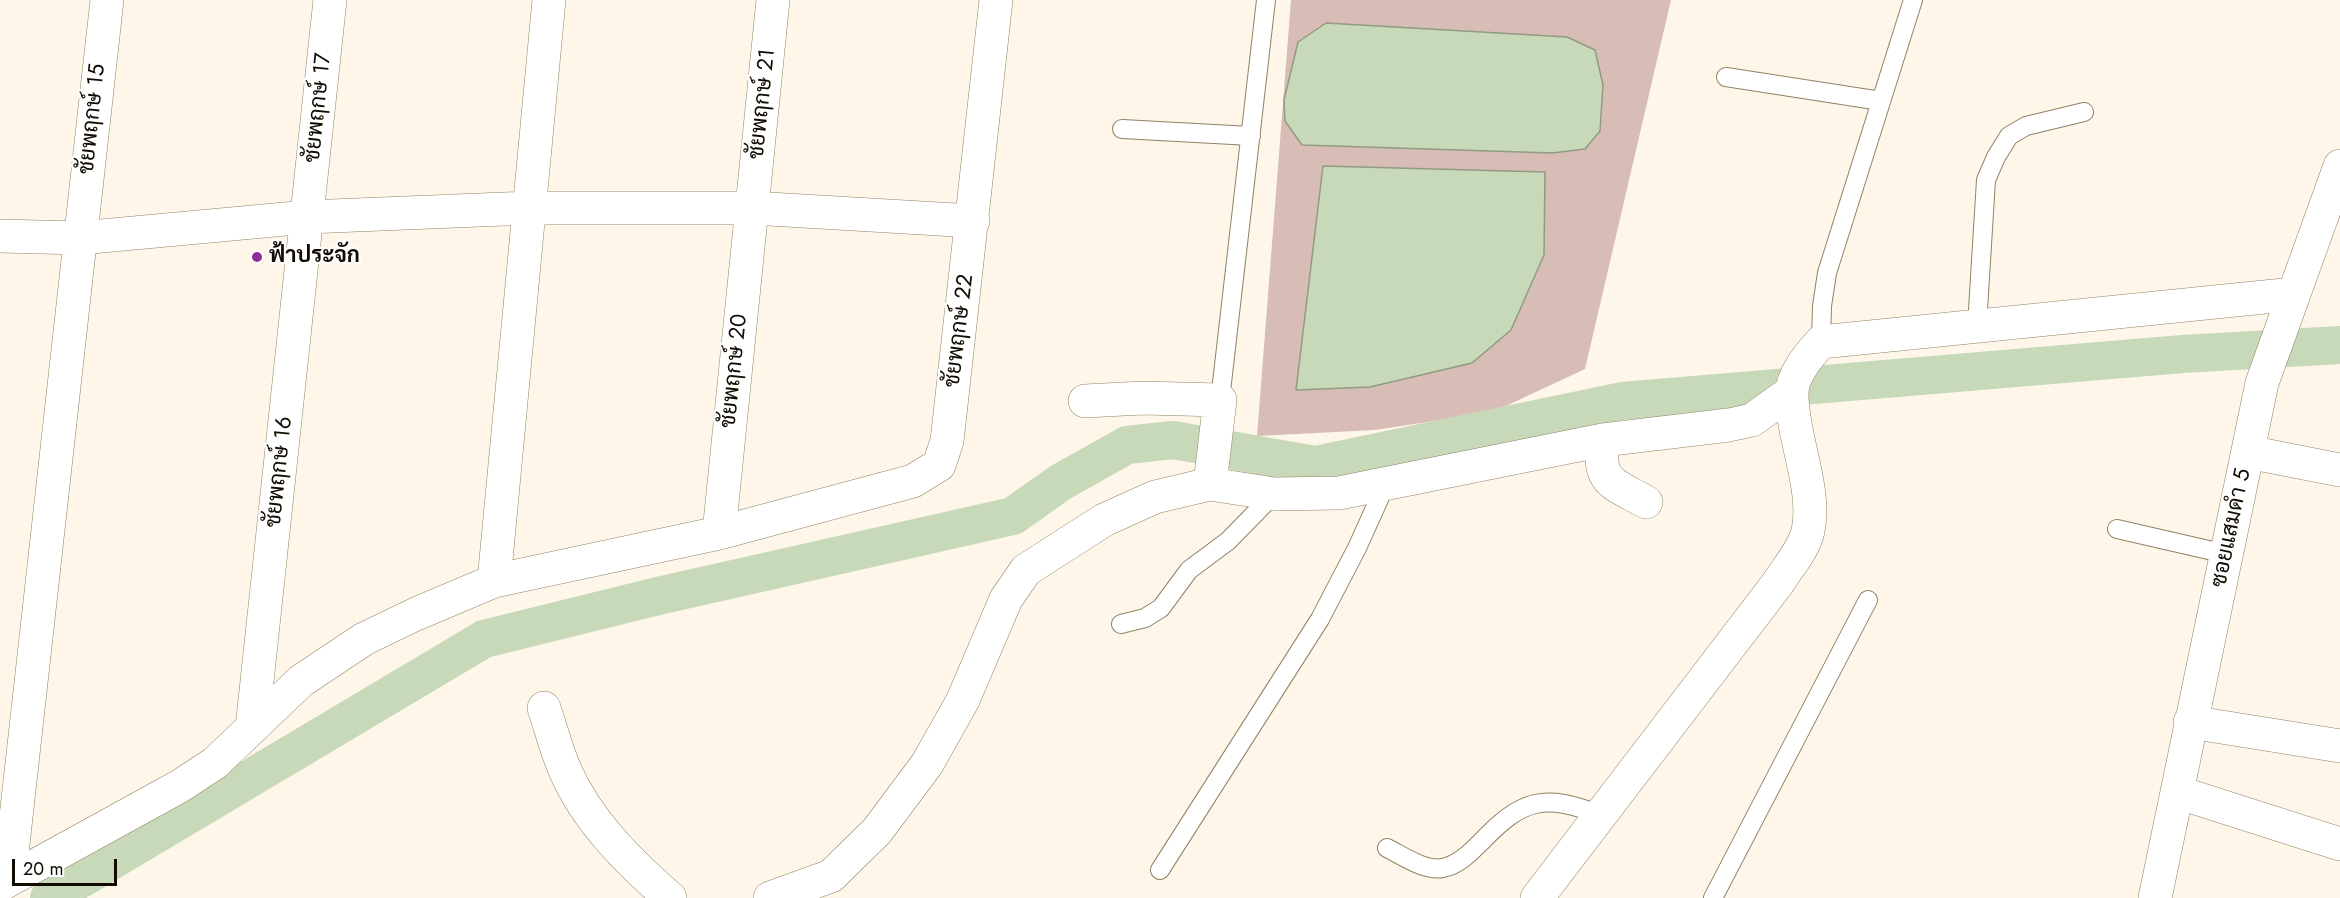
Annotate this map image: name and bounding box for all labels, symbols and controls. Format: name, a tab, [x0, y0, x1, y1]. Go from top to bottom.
street label: ชัยพฤกษ์ 21	[744, 47, 782, 161]
street label: ชัยพฤกษ์ 17	[300, 52, 338, 164]
street label: ชัยพฤกษ์ 15	[74, 62, 112, 176]
place label: ฟ้าประจัก	[269, 244, 360, 270]
marker: ฟ้าประจัก	[250, 250, 264, 264]
street label: ชัยพฤกษ์ 22	[940, 273, 980, 389]
street label: ชัยพฤกษ์ 20	[716, 313, 754, 429]
street label: ชัยพฤกษ์ 16	[261, 415, 299, 529]
street label: ซอยแสมดำ 5	[2207, 466, 2257, 590]
scale bar	[15, 847, 120, 885]
text: 20 m	[23, 856, 63, 882]

